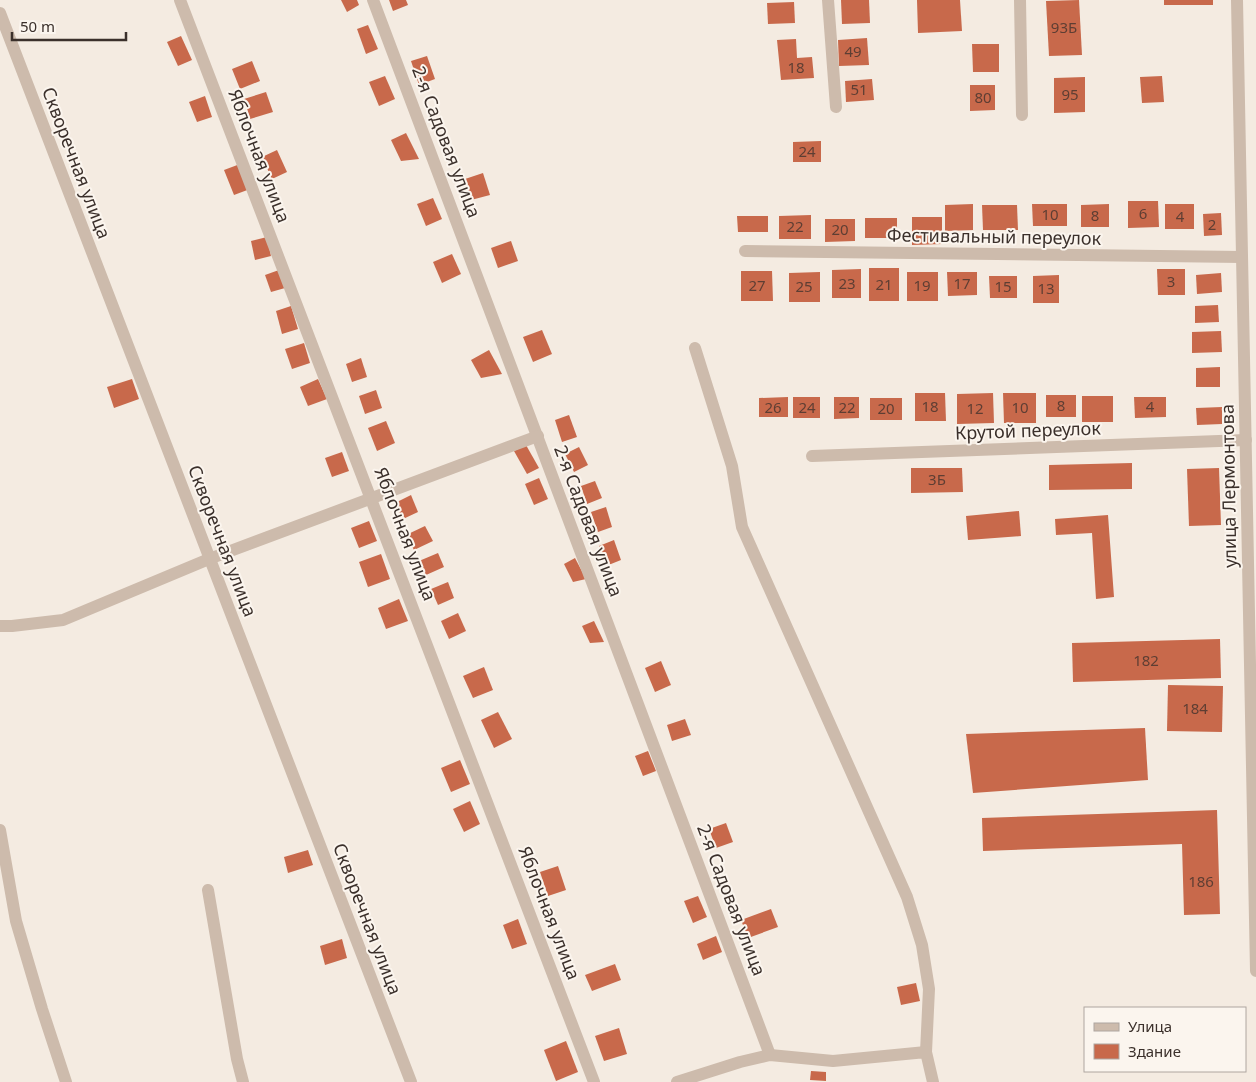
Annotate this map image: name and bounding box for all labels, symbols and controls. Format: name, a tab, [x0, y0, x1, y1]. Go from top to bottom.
scale bar	[12, 10, 126, 42]
text: 50 m	[20, 16, 55, 36]
house number: 93Б	[1051, 17, 1077, 37]
house number: 49	[844, 41, 862, 61]
house number: 18	[787, 57, 805, 77]
street label: 2-я Садовая улица	[407, 62, 487, 221]
house number: 51	[850, 79, 868, 99]
street label: Скворечная улица	[37, 83, 117, 242]
house number: 95	[1061, 84, 1079, 104]
street label: Яблочная улица	[223, 85, 296, 226]
house number: 80	[974, 87, 992, 107]
house number: 24	[798, 141, 816, 161]
house number: 6	[1139, 203, 1147, 223]
house number: 10	[1041, 204, 1059, 224]
house number: 8	[1091, 205, 1099, 225]
house number: 4	[1176, 206, 1185, 226]
house number: 2	[1208, 214, 1216, 234]
house number: 22	[786, 216, 804, 236]
house number: 20	[831, 219, 849, 239]
street label: Фестивальный переулок	[887, 222, 1102, 250]
house number: 3	[1167, 271, 1175, 291]
house number: 23	[838, 273, 856, 293]
house number: 17	[953, 273, 971, 293]
house number: 21	[875, 274, 893, 294]
house number: 27	[748, 275, 766, 295]
house number: 19	[913, 275, 931, 295]
house number: 25	[795, 276, 813, 296]
house number: 15	[994, 276, 1012, 296]
house number: 13	[1037, 278, 1055, 298]
house number: 8	[1057, 395, 1065, 415]
house number: 18	[921, 396, 939, 416]
house number: 4	[1146, 396, 1155, 416]
house number: 26	[764, 397, 782, 417]
house number: 24	[798, 397, 816, 417]
house number: 22	[838, 397, 856, 417]
house number: 10	[1011, 397, 1029, 417]
house number: 20	[877, 398, 895, 418]
house number: 12	[966, 398, 984, 418]
street label: улица Лермонтова	[1215, 404, 1241, 568]
street label: Крутой переулок	[955, 415, 1102, 445]
street label: 2-я Садовая улица	[549, 441, 629, 600]
street label: Скворечная улица	[183, 461, 263, 620]
street label: Яблочная улица	[369, 463, 442, 604]
house number: 3Б	[928, 469, 946, 489]
house number: 182	[1133, 650, 1159, 670]
house number: 184	[1182, 698, 1208, 718]
street label: 2-я Садовая улица	[692, 820, 772, 979]
street label: Скворечная улица	[328, 839, 408, 998]
street label: Яблочная улица	[513, 842, 586, 983]
house number: 186	[1188, 871, 1214, 891]
legend	[1084, 1007, 1246, 1072]
text: Улица	[1128, 1016, 1172, 1036]
text: Здание	[1128, 1041, 1181, 1061]

